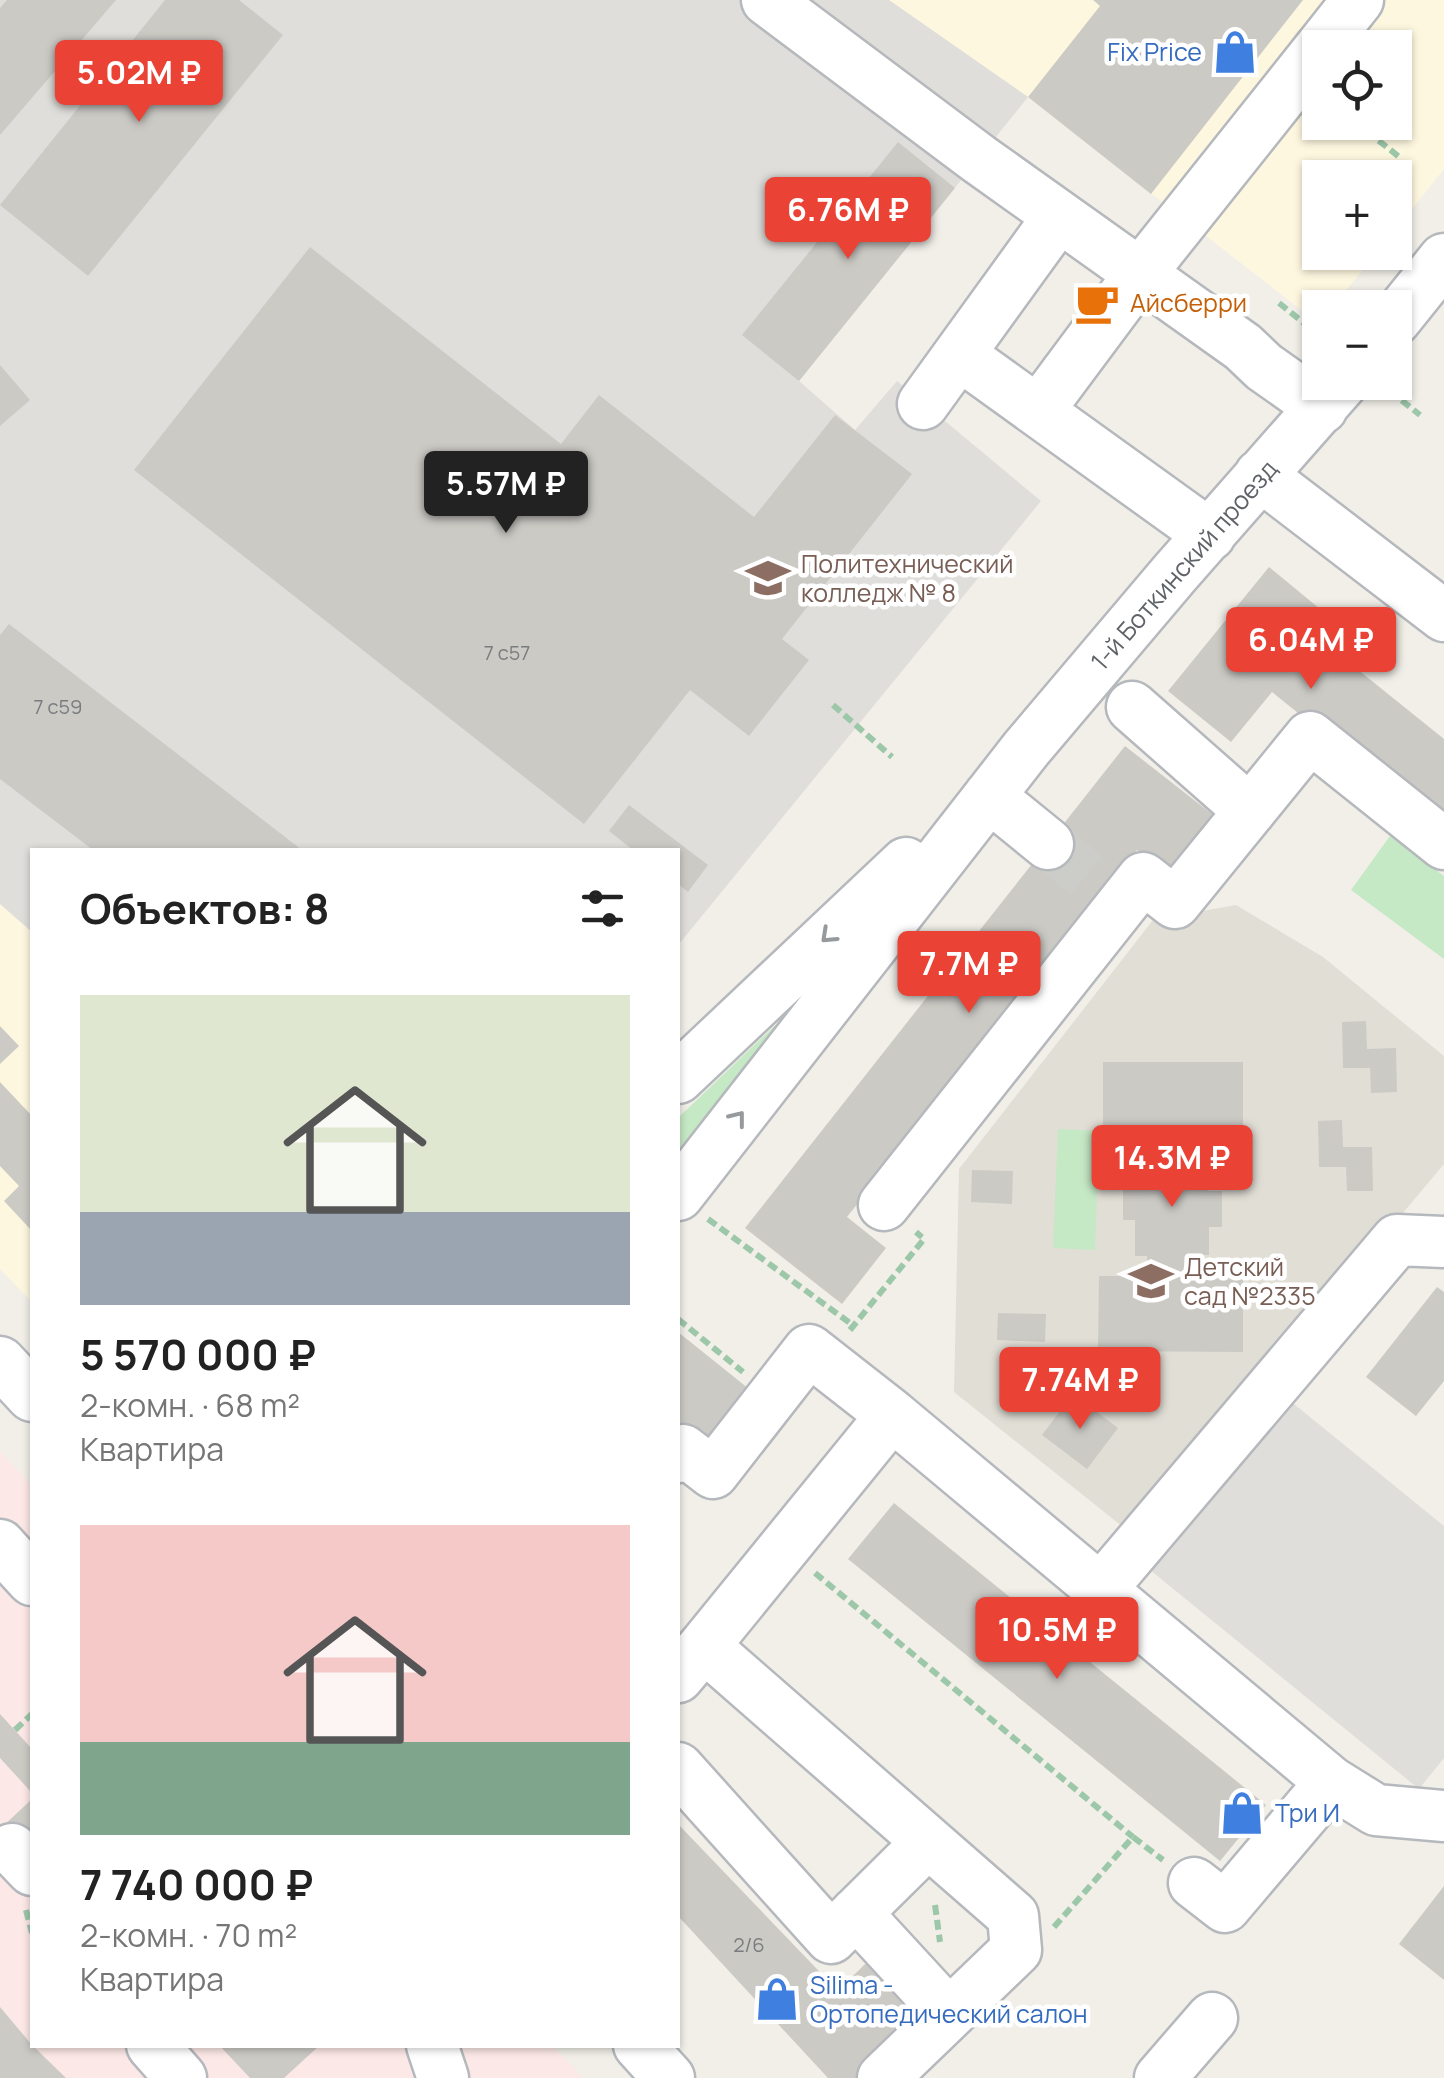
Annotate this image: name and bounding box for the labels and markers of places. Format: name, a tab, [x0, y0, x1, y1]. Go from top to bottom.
shop icon: Fix Price	[1211, 28, 1259, 76]
place label: Fix Price	[1107, 34, 1202, 69]
pin: 5.02M ₽	[47, 40, 231, 125]
pin: 6.76M ₽	[756, 177, 940, 262]
cafe icon: Айсберри	[1073, 279, 1121, 327]
place label: Айсберри	[1130, 285, 1247, 320]
pin: 5.57M ₽	[414, 451, 598, 536]
place label: Политехнический колледж № 8	[801, 546, 1014, 610]
school or university icon: Политехнический колледж № 8	[744, 554, 792, 602]
pin: 6.04M ₽	[1219, 607, 1403, 692]
pin: 7.7M ₽	[888, 931, 1050, 1016]
pin: 14.3M ₽	[1080, 1125, 1264, 1210]
place label: Детский сад №2335	[1184, 1249, 1316, 1313]
school or university icon: Детский сад №2335	[1127, 1257, 1175, 1305]
pin: 7.74M ₽	[988, 1347, 1172, 1432]
pin: 10.5M ₽	[965, 1597, 1149, 1682]
shop icon: Три И	[1218, 1789, 1266, 1837]
place label: Три И	[1275, 1795, 1340, 1830]
place label: Silima - Ортопедический салон	[810, 1967, 1088, 2031]
shop icon: Silima - Ортопедический салон	[753, 1975, 801, 2023]

